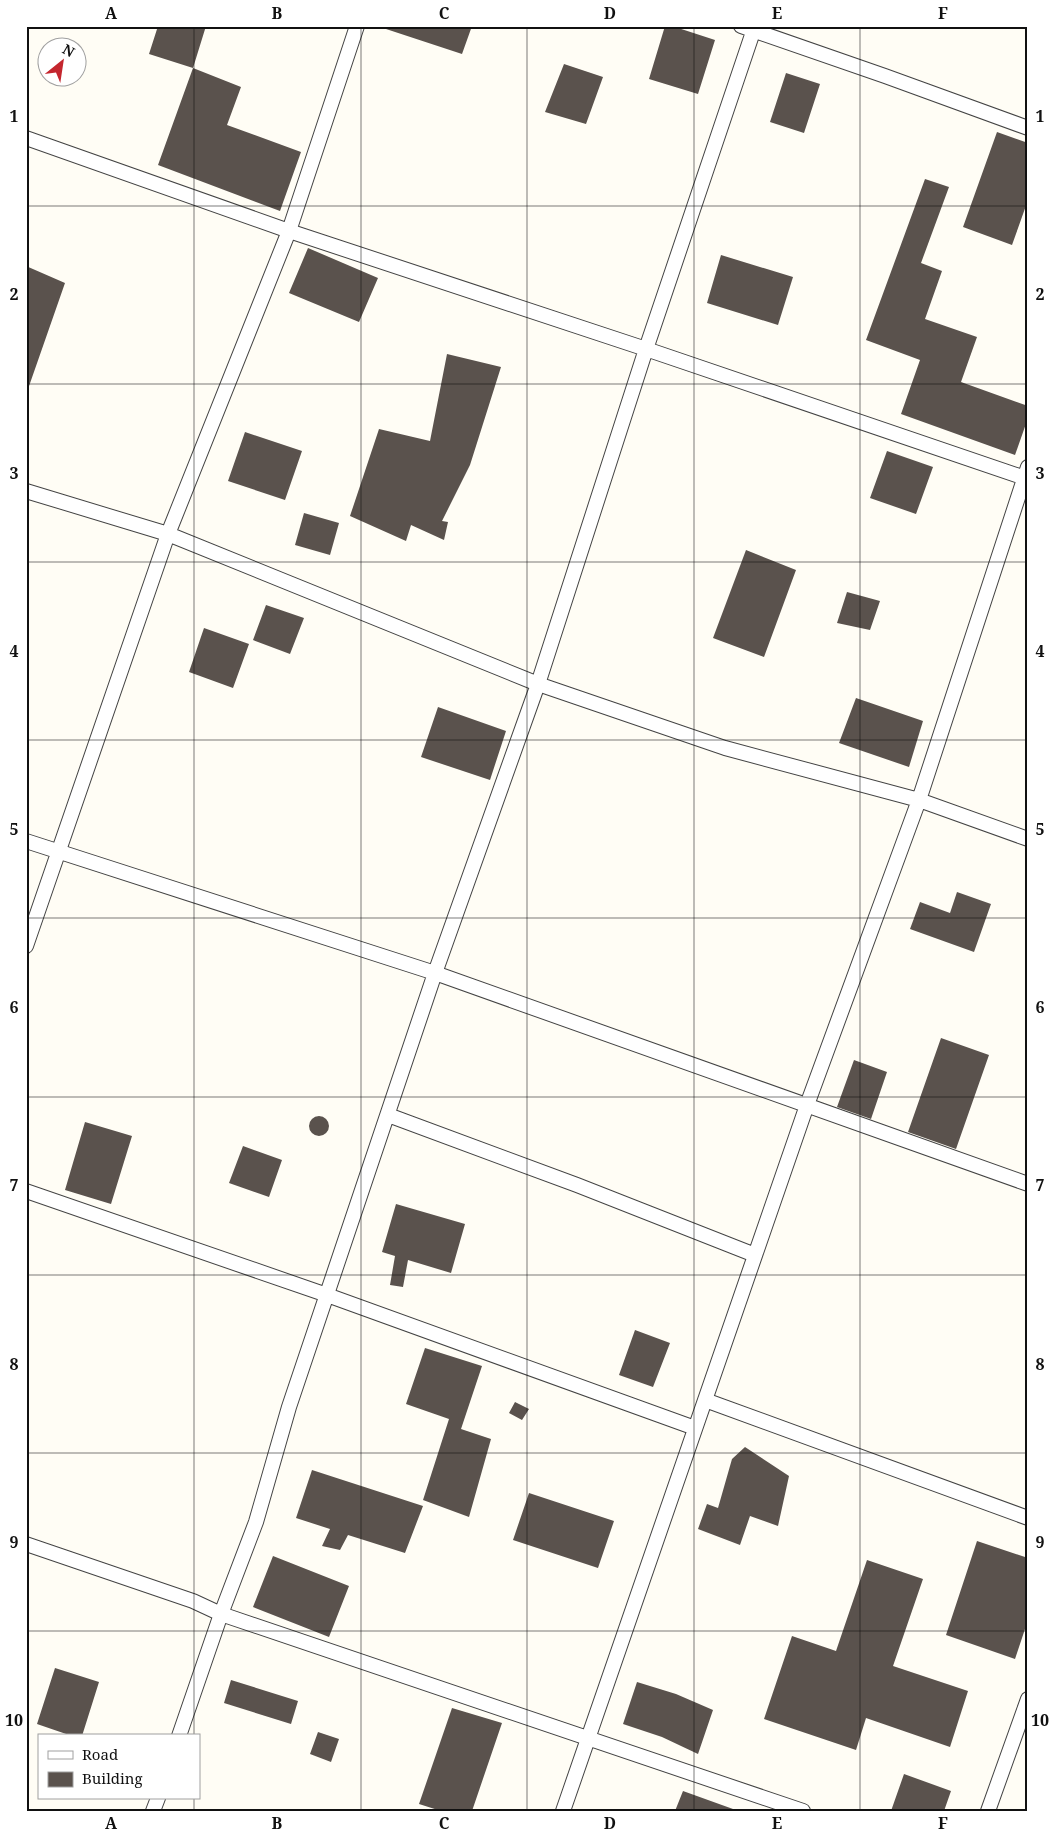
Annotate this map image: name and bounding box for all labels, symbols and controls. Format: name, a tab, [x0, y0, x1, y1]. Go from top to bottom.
text: A	[105, 2, 118, 24]
text: B	[272, 2, 283, 24]
text: C	[439, 2, 450, 24]
text: D	[604, 2, 616, 24]
text: E	[772, 2, 782, 24]
text: F	[938, 2, 948, 24]
north arrow	[38, 38, 88, 88]
text: N	[59, 39, 78, 61]
text: 1	[9, 105, 19, 127]
text: 1	[1035, 105, 1045, 127]
text: 2	[9, 283, 19, 305]
text: 2	[1035, 283, 1045, 305]
text: 3	[9, 462, 19, 484]
text: 3	[1035, 462, 1045, 484]
text: 4	[9, 640, 19, 662]
text: 4	[1035, 640, 1045, 662]
text: 5	[9, 818, 19, 840]
text: 5	[1035, 818, 1045, 840]
text: 6	[9, 996, 19, 1018]
text: 6	[1035, 996, 1045, 1018]
text: 7	[9, 1174, 19, 1196]
text: 7	[1035, 1174, 1045, 1196]
text: 8	[9, 1353, 19, 1375]
text: 8	[1035, 1353, 1045, 1375]
text: 9	[9, 1531, 19, 1553]
text: 9	[1035, 1531, 1045, 1553]
text: 10	[5, 1709, 23, 1731]
text: 10	[1031, 1709, 1049, 1731]
legend	[38, 1734, 200, 1800]
text: Road	[82, 1744, 118, 1764]
text: Building	[82, 1768, 143, 1788]
text: A	[105, 1812, 118, 1834]
text: B	[272, 1812, 283, 1834]
text: C	[439, 1812, 450, 1834]
text: D	[604, 1812, 616, 1834]
text: E	[772, 1812, 782, 1834]
text: F	[938, 1812, 948, 1834]

